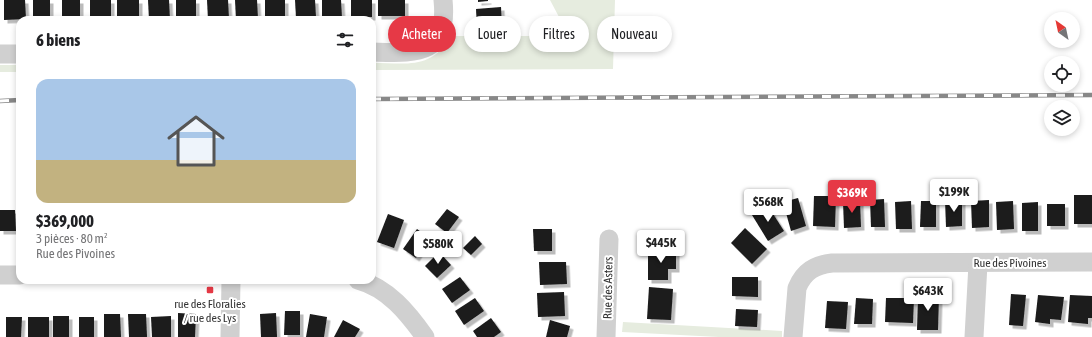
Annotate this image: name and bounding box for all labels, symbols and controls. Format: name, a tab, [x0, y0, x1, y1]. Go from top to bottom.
north arrow	[1044, 12, 1080, 48]
map controls	[1044, 12, 1080, 136]
chip: Acheter	[388, 16, 456, 52]
chip: Louer	[464, 16, 521, 52]
chip: Filtres	[529, 16, 589, 52]
chip: Nouveau	[597, 16, 672, 52]
icon: filters	[334, 29, 356, 51]
text: 6 biens	[36, 30, 80, 50]
button: locate	[1044, 56, 1080, 92]
button: layers	[1044, 100, 1080, 136]
icon: home	[160, 105, 232, 177]
pin: $199K	[926, 179, 982, 213]
pin: $369K	[824, 180, 880, 214]
text: $199K	[939, 184, 969, 199]
text: $369K	[837, 185, 867, 200]
pin: $568K	[740, 189, 796, 223]
text: $568K	[753, 194, 783, 209]
text: $369,000	[36, 211, 94, 231]
pin: $445K	[633, 230, 689, 264]
text: 3 pièces · 80 m²	[36, 231, 108, 246]
pin: $580K	[410, 231, 466, 265]
text: $445K	[646, 235, 676, 250]
text: $580K	[423, 236, 453, 251]
text: Rue des Pivoines	[36, 246, 115, 261]
street label: Rue des Pivoines	[973, 256, 1047, 270]
street label: Rue des Asters	[600, 257, 616, 319]
pin: $643K	[900, 278, 956, 312]
text: $643K	[913, 283, 943, 298]
marker: rue des Floralies / rue des Lys	[205, 285, 215, 295]
place label: rue des Floralies / rue des Lys	[174, 297, 246, 325]

